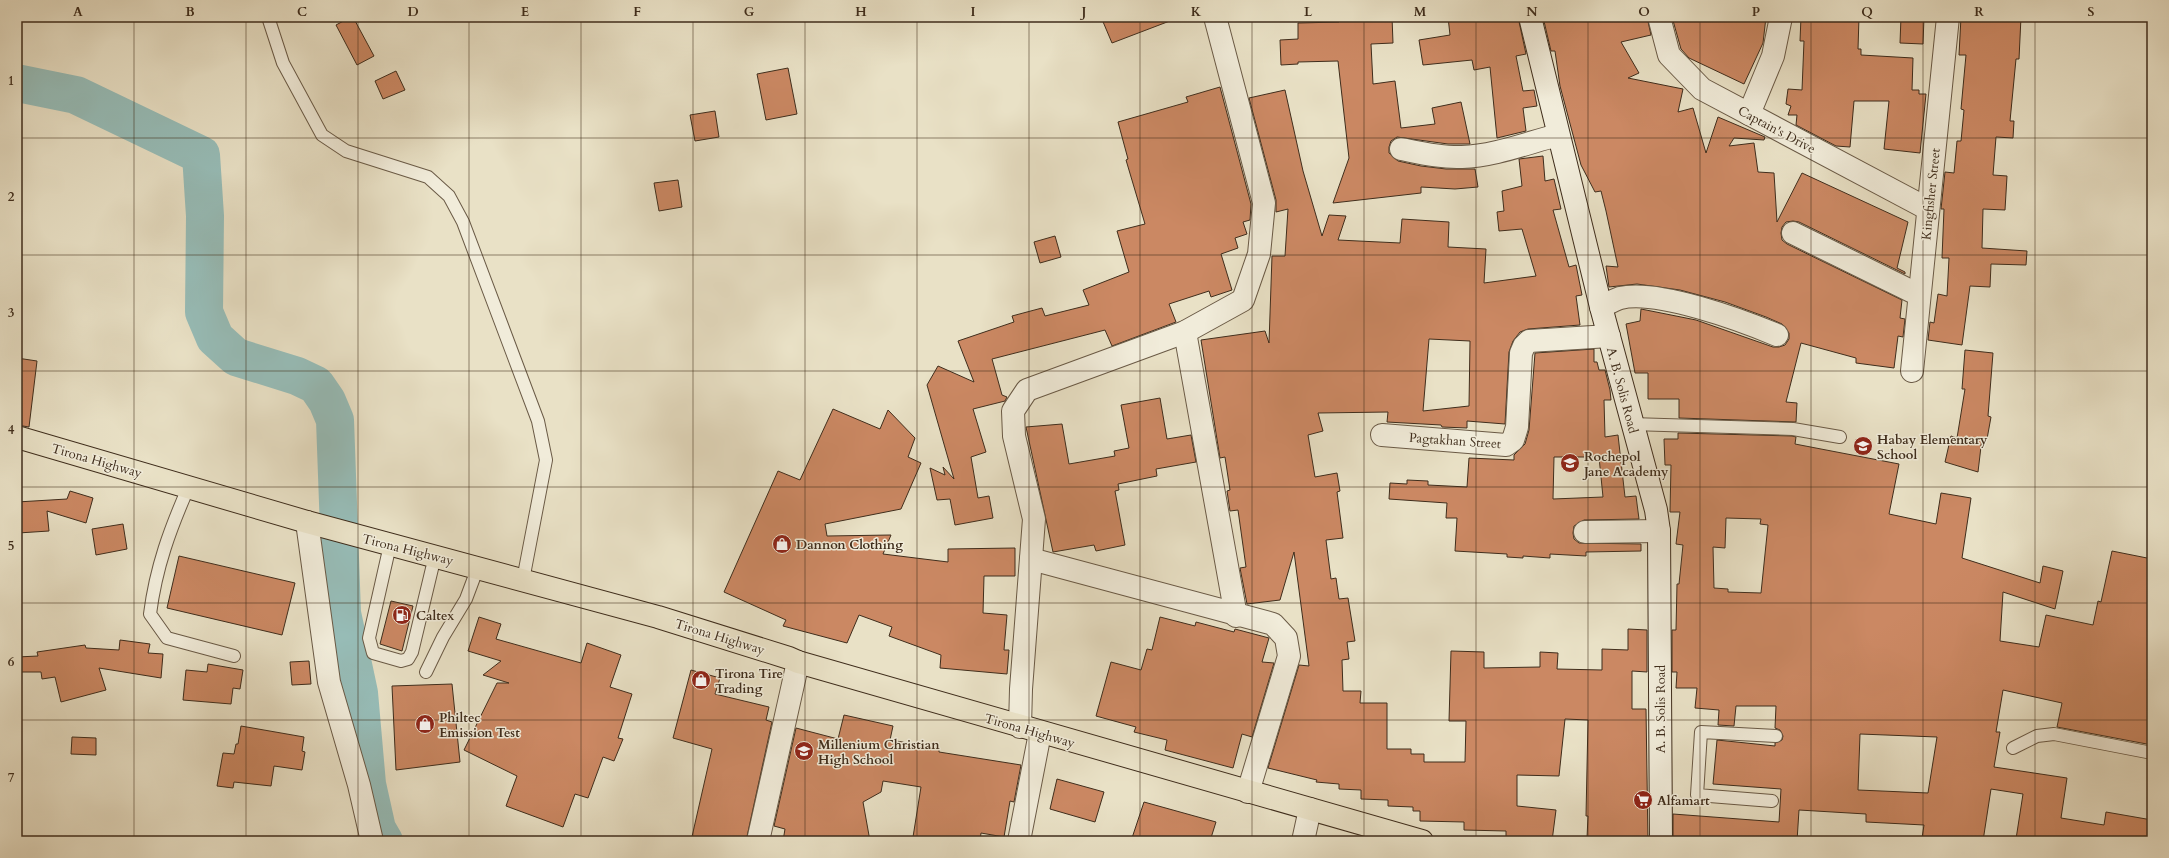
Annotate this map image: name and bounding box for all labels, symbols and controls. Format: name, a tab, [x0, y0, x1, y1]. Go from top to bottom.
text: A	[73, 3, 83, 21]
text: B	[185, 3, 195, 21]
text: C	[297, 3, 307, 21]
text: D	[407, 3, 419, 21]
text: E	[521, 3, 529, 21]
text: F	[633, 3, 641, 21]
text: G	[744, 3, 755, 21]
text: H	[855, 3, 867, 21]
text: I	[970, 3, 976, 21]
text: J	[1080, 3, 1087, 21]
text: K	[1191, 3, 1202, 21]
text: L	[1304, 3, 1313, 21]
text: M	[1414, 3, 1427, 21]
text: N	[1526, 3, 1538, 21]
text: O	[1638, 3, 1650, 21]
text: P	[1752, 3, 1760, 21]
text: Q	[1861, 3, 1873, 21]
text: R	[1974, 3, 1984, 21]
text: S	[2088, 3, 2095, 21]
text: 1	[8, 72, 14, 90]
street label: Captain's Drive	[1735, 102, 1819, 158]
street label: Kingfisher Street	[1917, 147, 1945, 241]
text: 2	[8, 188, 15, 206]
text: 3	[8, 304, 15, 322]
street label: A. B. Solis Road	[1602, 345, 1642, 435]
text: 4	[8, 421, 15, 439]
street label: Pagtakhan Street	[1408, 429, 1502, 453]
place label: Habay Elementary School	[1877, 431, 1988, 464]
school or university icon: Habay Elementary School	[1852, 435, 1874, 457]
street label: Tirona Highway	[49, 439, 144, 483]
place label: Rochepol Jane Academy	[1582, 448, 1669, 481]
school or university icon: Rochepol Jane Academy	[1559, 452, 1581, 474]
street label: Tirona Highway	[360, 530, 455, 570]
shop icon: Dannon Clothing	[771, 533, 793, 555]
place label: Dannon Clothing	[796, 536, 903, 554]
text: 5	[8, 537, 14, 555]
fuel station icon: Caltex	[391, 604, 413, 626]
place label: Caltex	[416, 607, 454, 625]
street label: Tirona Highway	[672, 615, 767, 659]
text: 6	[8, 653, 15, 671]
place label: Tirona Tire Trading	[715, 665, 783, 698]
street label: A. B. Solis Road	[1652, 665, 1670, 753]
shop icon: Tirona Tire Trading	[690, 669, 712, 691]
place label: Philtec Emission Test	[439, 709, 520, 742]
street label: Tirona Highway	[982, 709, 1077, 753]
shop icon: Philtec Emission Test	[414, 713, 436, 735]
place label: Millenium Christian High School	[818, 736, 940, 769]
school or university icon: Millenium Christian High School	[793, 740, 815, 762]
text: 7	[8, 769, 15, 787]
supermarket icon: Alfamart	[1632, 789, 1654, 811]
place label: Alfamart	[1657, 792, 1710, 810]

